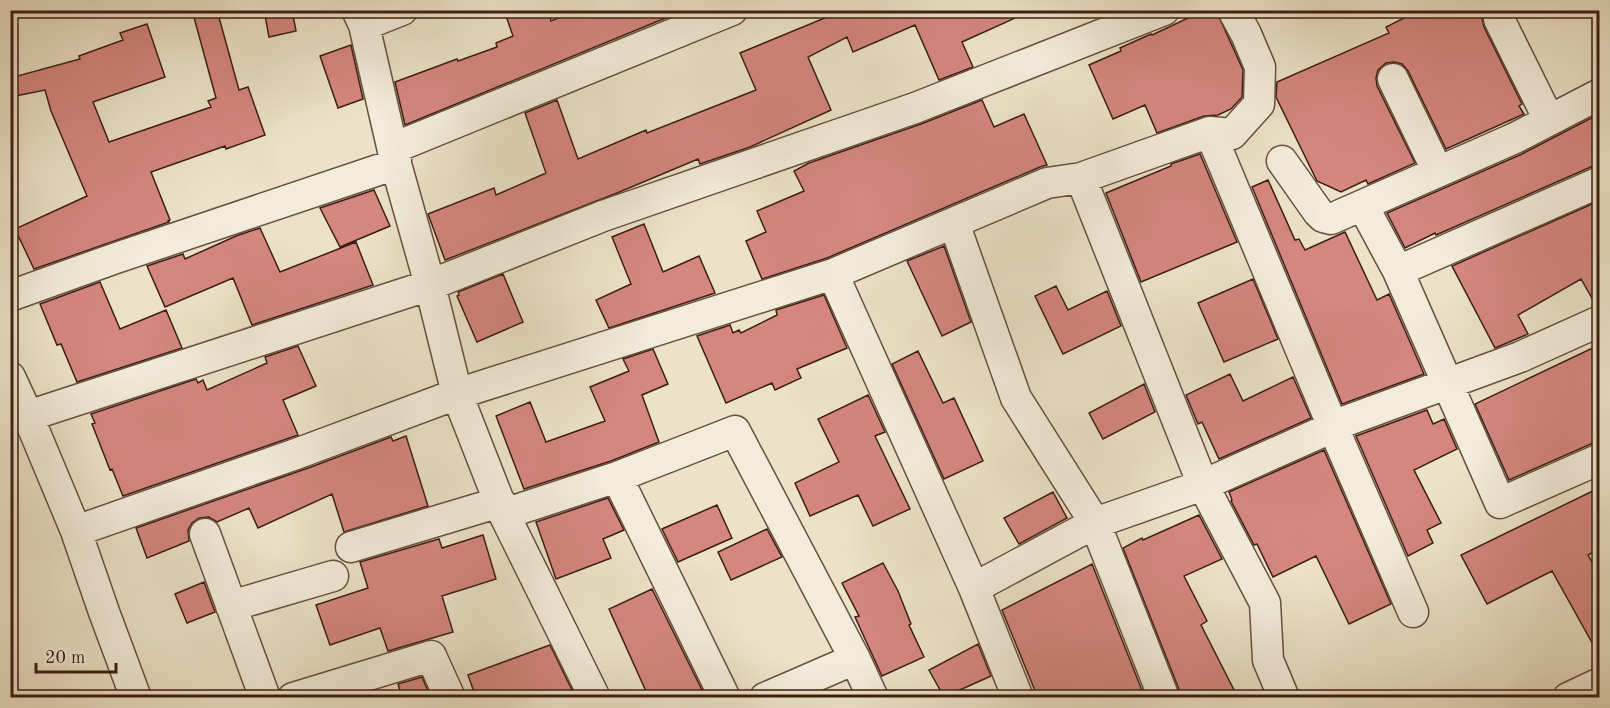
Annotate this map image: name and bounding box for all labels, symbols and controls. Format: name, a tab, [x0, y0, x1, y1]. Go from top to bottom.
scale bar	[36, 636, 116, 674]
text: 20 m	[45, 649, 85, 667]

